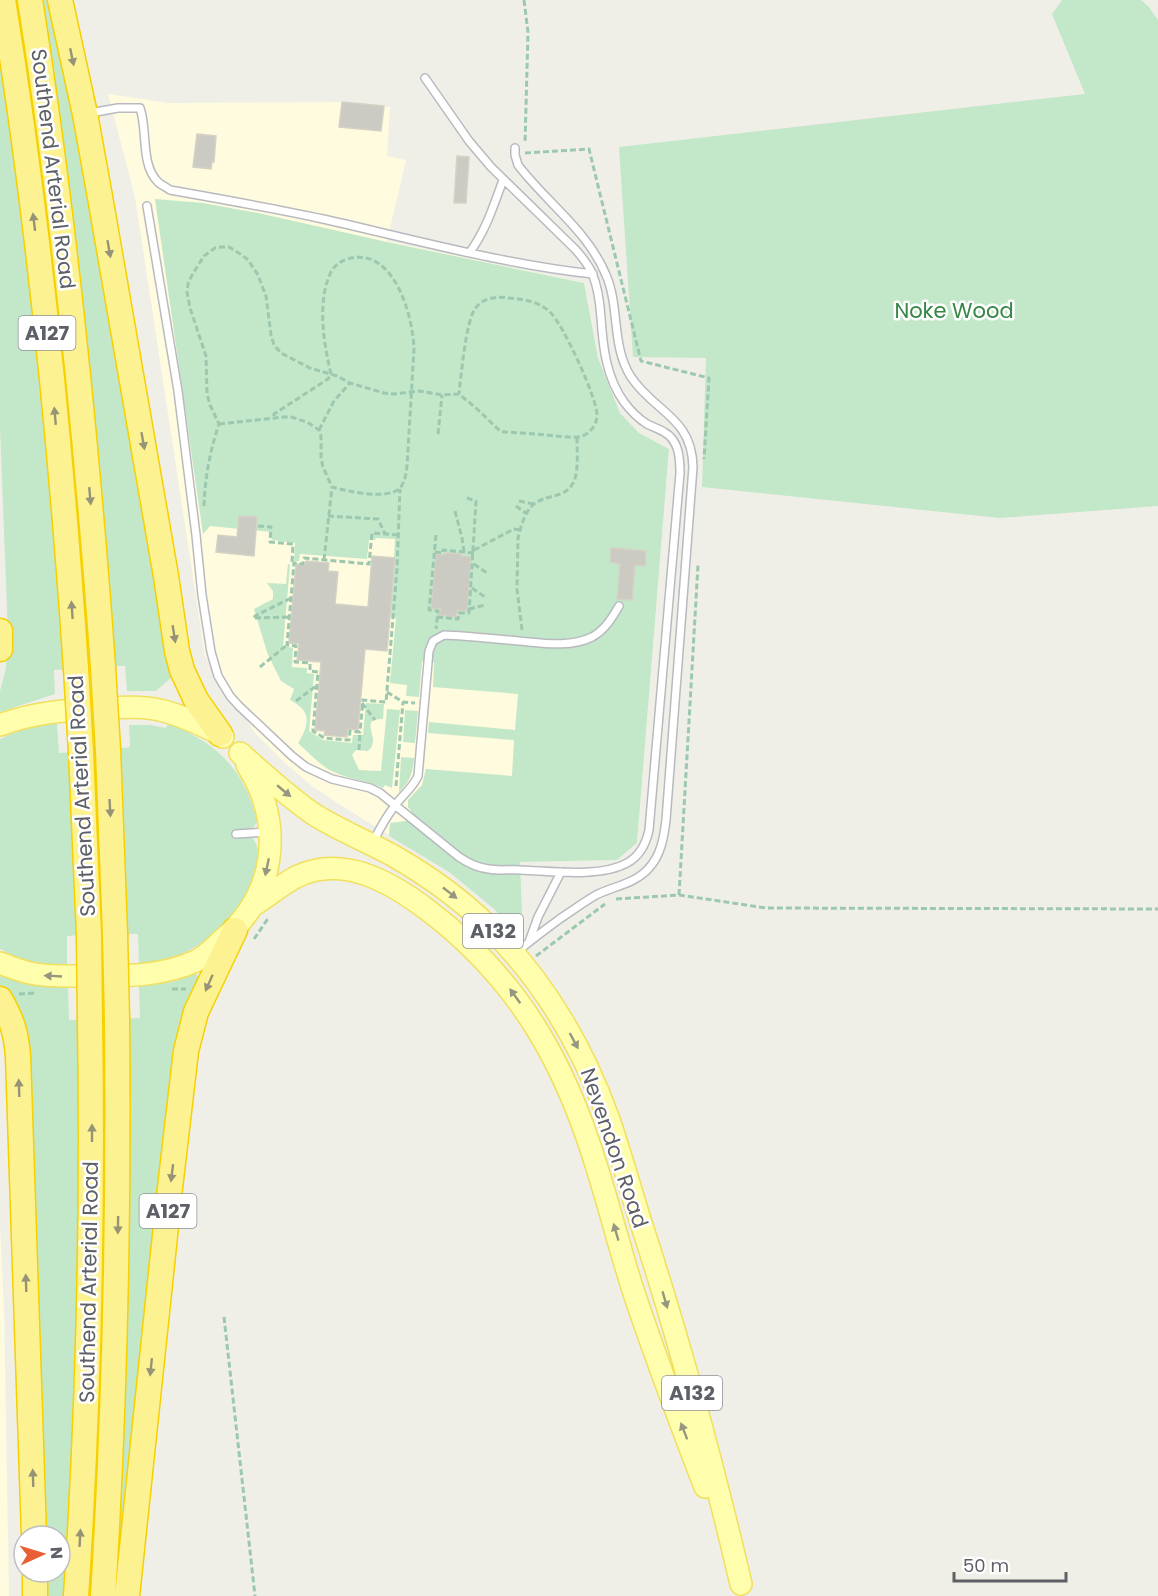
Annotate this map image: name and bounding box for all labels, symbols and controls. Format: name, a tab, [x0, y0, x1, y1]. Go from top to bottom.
street label: Southend Arterial Road	[24, 47, 83, 291]
one-way arrow	[68, 48, 78, 66]
one-way arrow	[29, 213, 39, 232]
one-way arrow	[105, 239, 114, 258]
park label: Noke Wood	[894, 296, 1014, 325]
road number: A127	[18, 316, 76, 350]
one-way arrow	[50, 406, 60, 425]
one-way arrow	[139, 431, 148, 450]
one-way arrow	[85, 486, 95, 505]
one-way arrow	[68, 601, 77, 620]
one-way arrow	[169, 624, 178, 643]
street label: Southend Arterial Road	[61, 675, 102, 918]
one-way arrow	[276, 784, 291, 797]
one-way arrow	[106, 798, 115, 817]
one-way arrow	[262, 858, 271, 877]
one-way arrow	[442, 886, 457, 898]
road number: A132	[463, 914, 523, 948]
one-way arrow	[43, 971, 62, 980]
one-way arrow	[204, 974, 214, 992]
one-way arrow	[509, 989, 521, 1004]
one-way arrow	[569, 1033, 579, 1050]
street label: Nevendon Road	[574, 1064, 655, 1232]
one-way arrow	[15, 1078, 24, 1097]
one-way arrow	[87, 1123, 97, 1142]
street label: Southend Arterial Road	[72, 1161, 105, 1403]
one-way arrow	[167, 1164, 177, 1183]
road number: A127	[140, 1194, 196, 1228]
one-way arrow	[113, 1215, 123, 1234]
one-way arrow	[611, 1223, 620, 1241]
one-way arrow	[21, 1273, 31, 1292]
one-way arrow	[661, 1291, 670, 1309]
one-way arrow	[147, 1357, 156, 1376]
road number: A132	[662, 1376, 722, 1410]
one-way arrow	[679, 1422, 688, 1440]
one-way arrow	[28, 1468, 37, 1487]
north arrow	[12, 1524, 72, 1584]
one-way arrow	[75, 1528, 84, 1547]
scale bar	[954, 1545, 1066, 1583]
text: N	[45, 1546, 68, 1560]
text: 50 m	[963, 1553, 1009, 1578]

